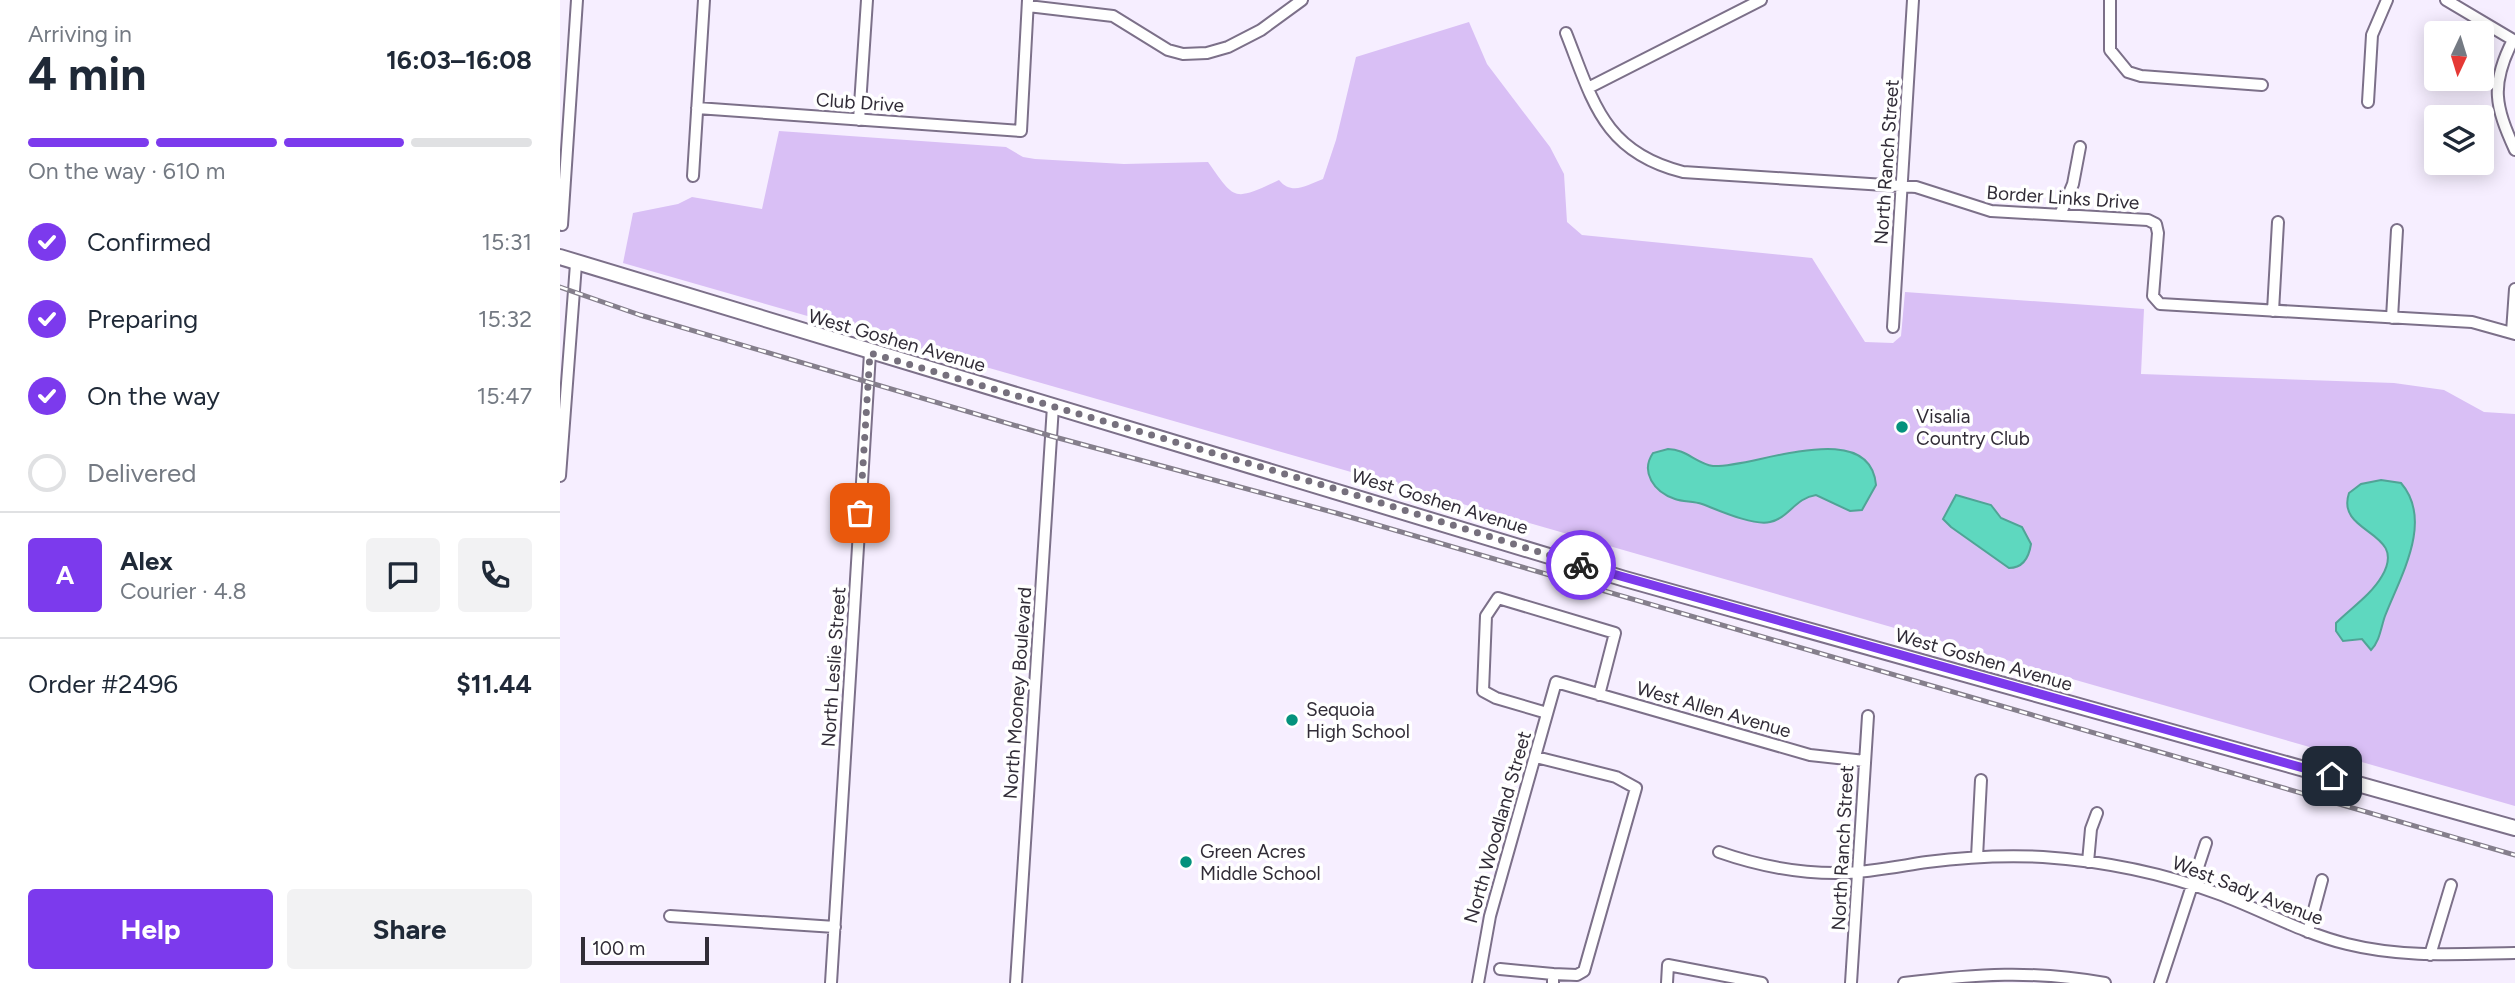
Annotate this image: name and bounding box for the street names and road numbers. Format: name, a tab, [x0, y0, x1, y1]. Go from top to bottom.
street label: North Ranch Street	[1869, 79, 1904, 245]
street label: Club Drive	[815, 88, 905, 117]
street label: Border Links Drive	[1986, 181, 2140, 214]
street label: West Goshen Avenue	[806, 304, 988, 377]
street label: West Goshen Avenue	[1349, 464, 1531, 539]
street label: North Leslie Street	[816, 586, 851, 748]
street label: North Mooney Boulevard	[999, 586, 1036, 800]
street label: West Goshen Avenue	[1893, 623, 2075, 696]
street label: West Allen Avenue	[1634, 676, 1794, 743]
street label: North Woodland Street	[1459, 728, 1536, 926]
street label: North Ranch Street	[1827, 765, 1858, 931]
street label: West Sady Avenue	[2169, 851, 2327, 930]

